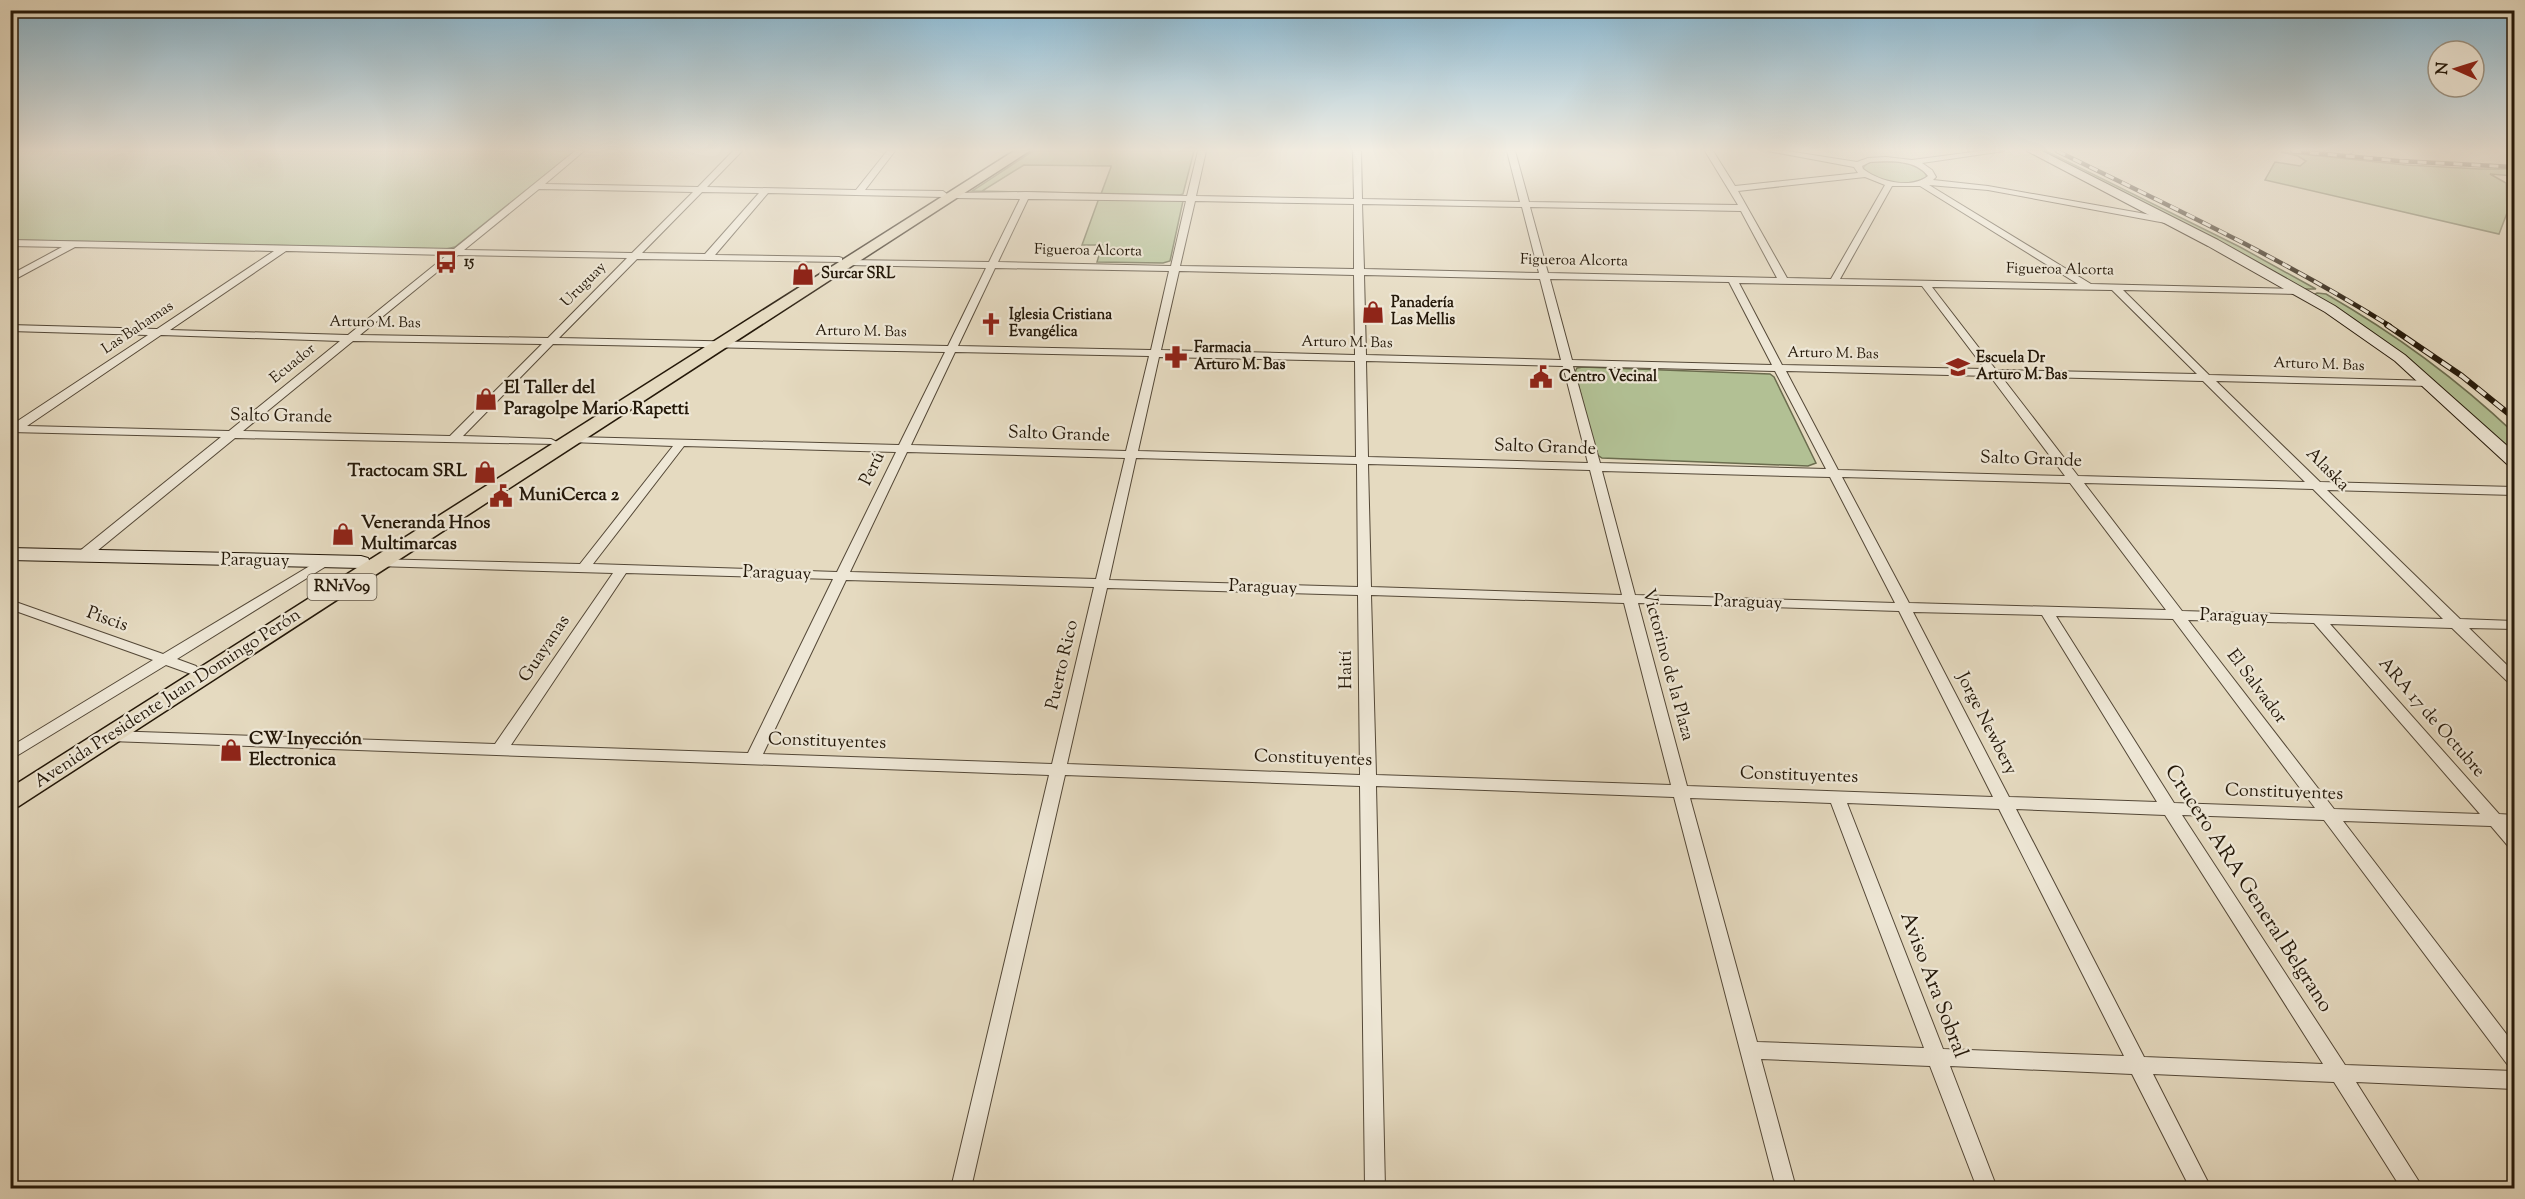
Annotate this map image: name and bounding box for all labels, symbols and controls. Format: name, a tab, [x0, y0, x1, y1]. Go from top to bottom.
north arrow	[2426, 39, 2486, 99]
text: N	[2432, 61, 2455, 75]
street label: Figueroa Alcorta	[1034, 240, 1142, 262]
bus stop icon: 15	[433, 249, 459, 275]
street label: Figueroa Alcorta	[1520, 250, 1628, 272]
place label: 15	[464, 252, 475, 273]
street label: Uruguay	[557, 257, 612, 312]
street label: Figueroa Alcorta	[2006, 259, 2114, 281]
shop icon: Surcar SRL	[790, 261, 816, 287]
place label: Surcar SRL	[821, 264, 896, 285]
place label: Panadería Las Mellis	[1391, 293, 1455, 331]
street label: Las Bahamas	[98, 296, 178, 360]
shop icon: Panadería Las Mellis	[1360, 299, 1386, 325]
place label: Iglesia Cristiana Evangélica	[1009, 305, 1112, 343]
church icon: Iglesia Cristiana Evangélica	[978, 311, 1004, 337]
street label: Arturo M. Bas	[329, 312, 421, 334]
street label: Arturo M. Bas	[815, 321, 907, 343]
street label: Arturo M. Bas	[1301, 332, 1393, 354]
place label: Farmacia Arturo M. Bas	[1194, 338, 1285, 376]
street label: Ecuador	[266, 339, 321, 389]
street label: Arturo M. Bas	[1787, 343, 1879, 365]
pharmacy icon: Farmacia Arturo M. Bas	[1163, 344, 1189, 370]
place label: Escuela Dr Arturo M. Bas	[1976, 348, 2067, 386]
street label: Arturo M. Bas	[2273, 353, 2365, 377]
school or university icon: Escuela Dr Arturo M. Bas	[1945, 354, 1971, 380]
public building icon: Centro Vecinal	[1528, 364, 1554, 390]
place label: Centro Vecinal	[1559, 367, 1658, 388]
place label: El Taller del Paragolpe Mario Rapetti	[504, 376, 690, 423]
shop icon: El Taller del Paragolpe Mario Rapetti	[473, 386, 499, 412]
street label: Salto Grande	[230, 403, 332, 431]
street label: Salto Grande	[1007, 420, 1111, 450]
street label: Salto Grande	[1493, 433, 1597, 463]
street label: Alaska	[2299, 442, 2355, 498]
street label: Salto Grande	[1979, 445, 2083, 475]
street label: Perú	[854, 448, 892, 490]
place label: Tractocam SRL	[347, 459, 467, 485]
shop icon: Tractocam SRL	[472, 459, 498, 485]
public building icon: MuniCerca 2	[488, 483, 514, 509]
place label: MuniCerca 2	[519, 483, 620, 509]
place label: Veneranda Hnos Multimarcas	[361, 511, 490, 558]
shop icon: Veneranda Hnos Multimarcas	[330, 521, 356, 547]
street label: Paraguay	[220, 547, 290, 575]
street label: Paraguay	[742, 560, 812, 588]
road number: RN1V09	[308, 574, 376, 600]
street label: Paraguay	[1228, 574, 1298, 602]
street label: Victorino de la Plaza	[1634, 586, 1700, 744]
street label: Paraguay	[1713, 589, 1783, 617]
street label: Piscis	[83, 601, 131, 639]
street label: Avenida Presidente Juan Domingo Perón	[29, 603, 307, 795]
street label: Paraguay	[2199, 603, 2269, 631]
street label: Guayanas	[513, 610, 577, 688]
street label: Puerto Rico	[1040, 618, 1086, 712]
street label: El Salvador	[2219, 644, 2293, 730]
street label: Haití	[1334, 650, 1360, 690]
street label: ARA 17 de Octubre	[2371, 652, 2491, 784]
street label: Jorge Newbery	[1948, 667, 2023, 780]
place label: CW Inyección Electronica	[249, 727, 363, 774]
street label: Constituyentes	[767, 727, 887, 757]
shop icon: CW Inyección Electronica	[218, 737, 244, 763]
street label: Constituyentes	[1253, 744, 1373, 774]
street label: Crucero ARA General Belgrano	[2156, 759, 2340, 1019]
street label: Constituyentes	[1739, 761, 1859, 791]
street label: Constituyentes	[2224, 778, 2344, 808]
street label: Aviso Ara Sobral	[1891, 908, 1975, 1063]

